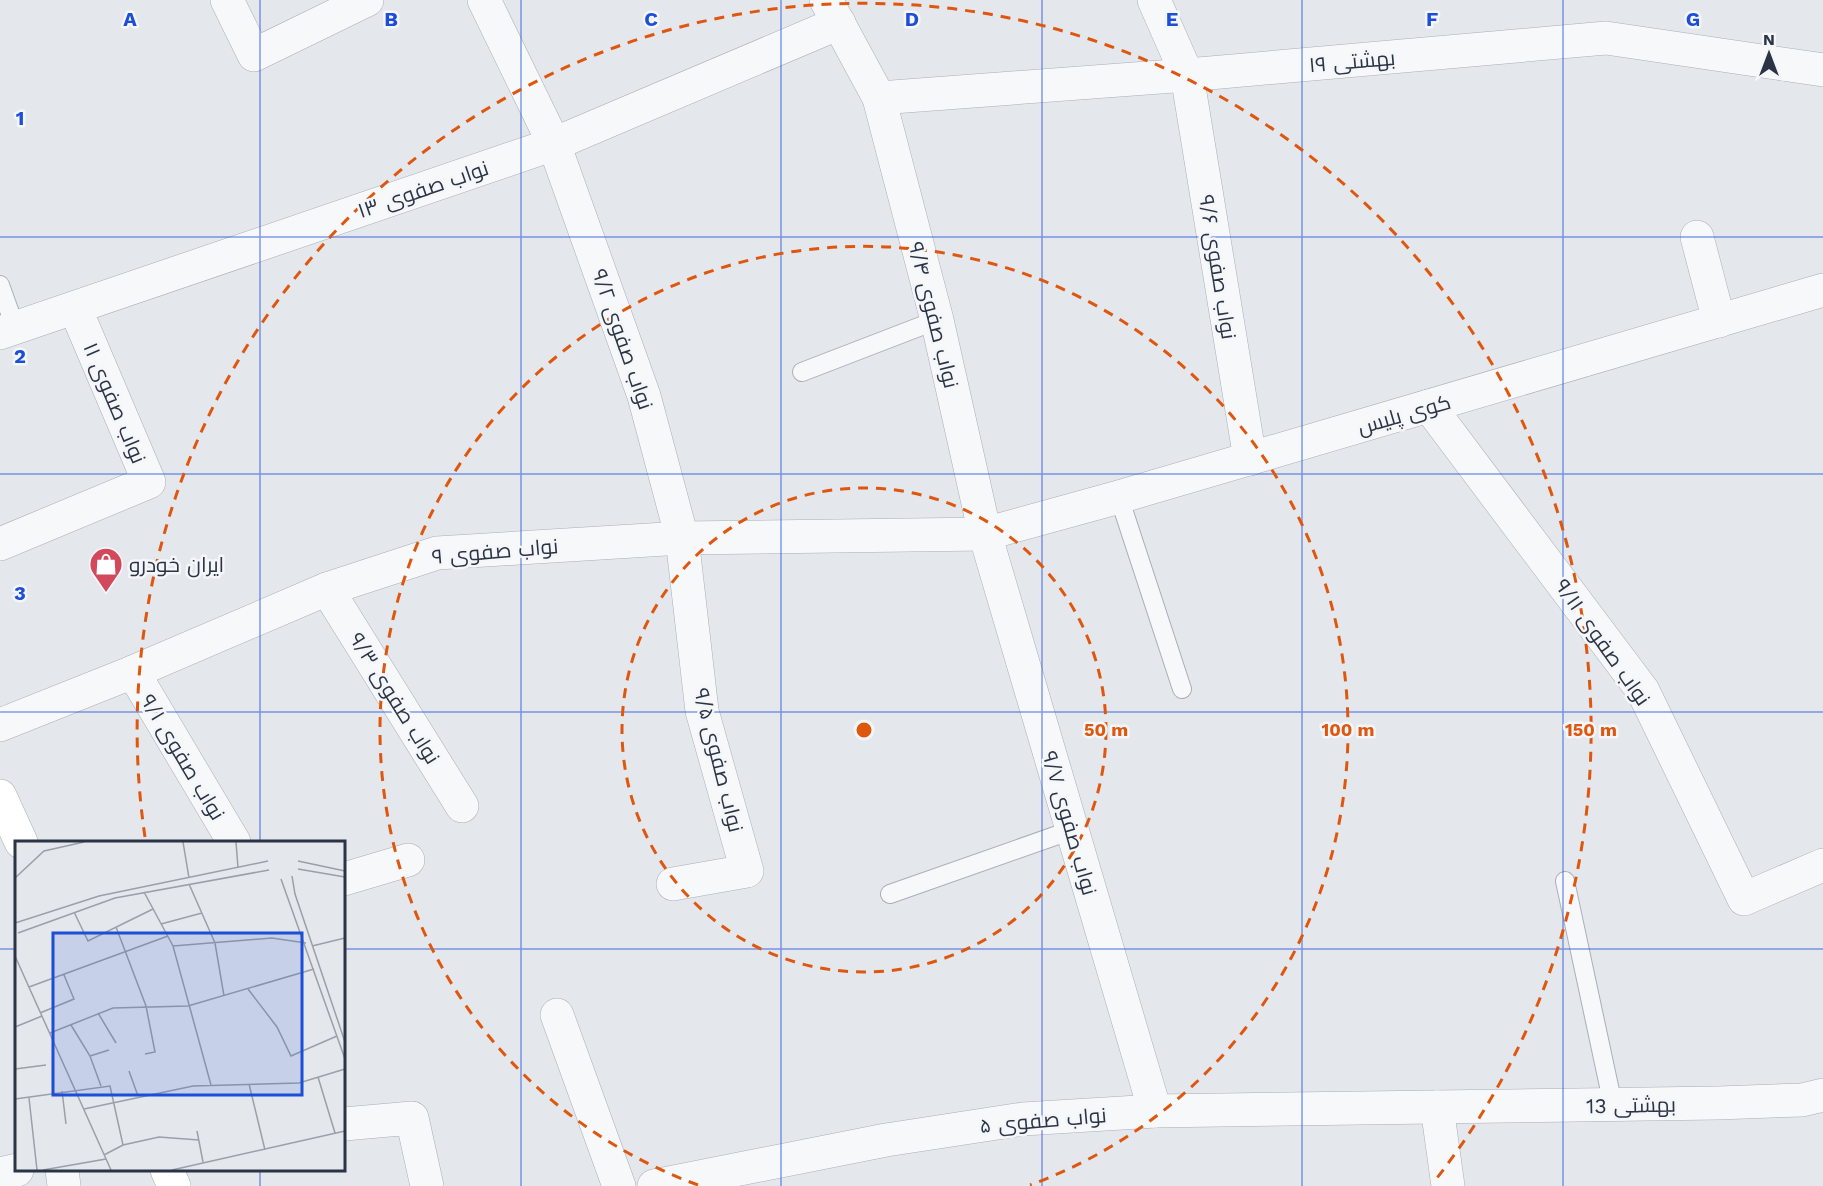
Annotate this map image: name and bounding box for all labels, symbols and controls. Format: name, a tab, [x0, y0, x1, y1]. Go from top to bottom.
text: A	[123, 7, 137, 31]
text: B	[384, 7, 398, 31]
text: C	[644, 7, 658, 31]
text: D	[905, 7, 919, 31]
text: E	[1166, 7, 1178, 31]
text: F	[1426, 7, 1438, 31]
text: G	[1686, 7, 1700, 31]
north arrow	[1739, 24, 1799, 84]
text: N	[1763, 30, 1775, 49]
street label: بهشتی ۱۹	[1308, 45, 1396, 78]
text: 1	[16, 106, 24, 130]
street label: نواب صفوی ۱۳	[354, 155, 492, 224]
street label: نواب صفوی ۹/۶	[1193, 193, 1242, 341]
street label: نواب صفوی ۹/۴	[903, 239, 964, 391]
street label: نواب صفوی ۹/۲	[586, 265, 659, 413]
street label: نواب صفوی ۱۱	[77, 339, 152, 468]
text: 2	[14, 344, 26, 368]
street label: کوی پلیس	[1355, 389, 1454, 441]
street label: نواب صفوی ۹	[431, 533, 559, 570]
shop icon: ایران خودرو	[88, 546, 124, 593]
place label: ایران خودرو	[129, 552, 224, 578]
street label: نواب صفوی ۹/۱۱	[1549, 574, 1656, 711]
text: 3	[14, 581, 26, 605]
street label: نواب صفوی ۹/۳	[344, 628, 445, 769]
street label: نواب صفوی ۹/۵	[688, 685, 749, 835]
street label: نواب صفوی ۹/۱	[135, 689, 230, 825]
text: 50 m	[1084, 719, 1128, 740]
text: 100 m	[1321, 719, 1375, 740]
text: 150 m	[1565, 719, 1617, 740]
centre of rings	[854, 720, 874, 740]
street label: نواب صفوی ۹/۷	[1036, 748, 1103, 898]
inset map	[15, 841, 345, 1171]
street label: بهشتی 13	[1586, 1092, 1676, 1119]
street label: نواب صفوی ۵	[978, 1102, 1108, 1139]

